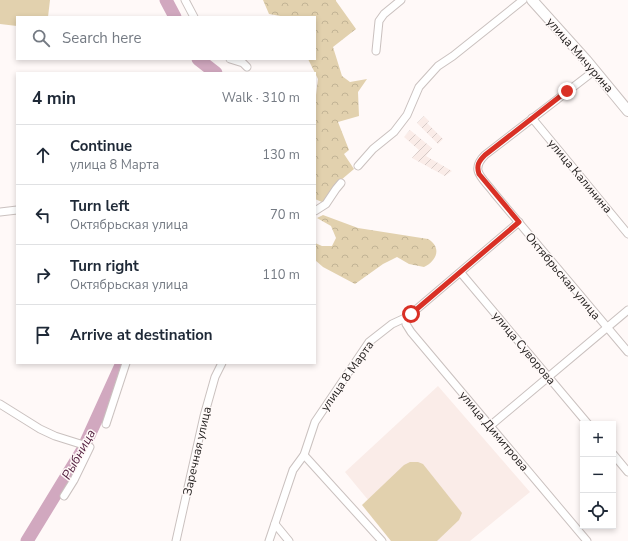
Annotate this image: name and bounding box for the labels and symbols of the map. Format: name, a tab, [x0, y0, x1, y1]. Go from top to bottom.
street label: улица Мичурина	[543, 14, 617, 96]
route end	[558, 82, 576, 100]
street label: улица Калинина	[544, 136, 616, 216]
street label: Октябрьская улица	[522, 229, 604, 323]
route start	[402, 305, 420, 323]
street label: улица Суворова	[489, 308, 559, 388]
street label: улица 8 Марта	[317, 338, 377, 414]
street label: улица Димитрова	[456, 388, 532, 474]
street label: Заречная улица	[179, 405, 215, 497]
water label: Рыбница	[58, 426, 100, 483]

